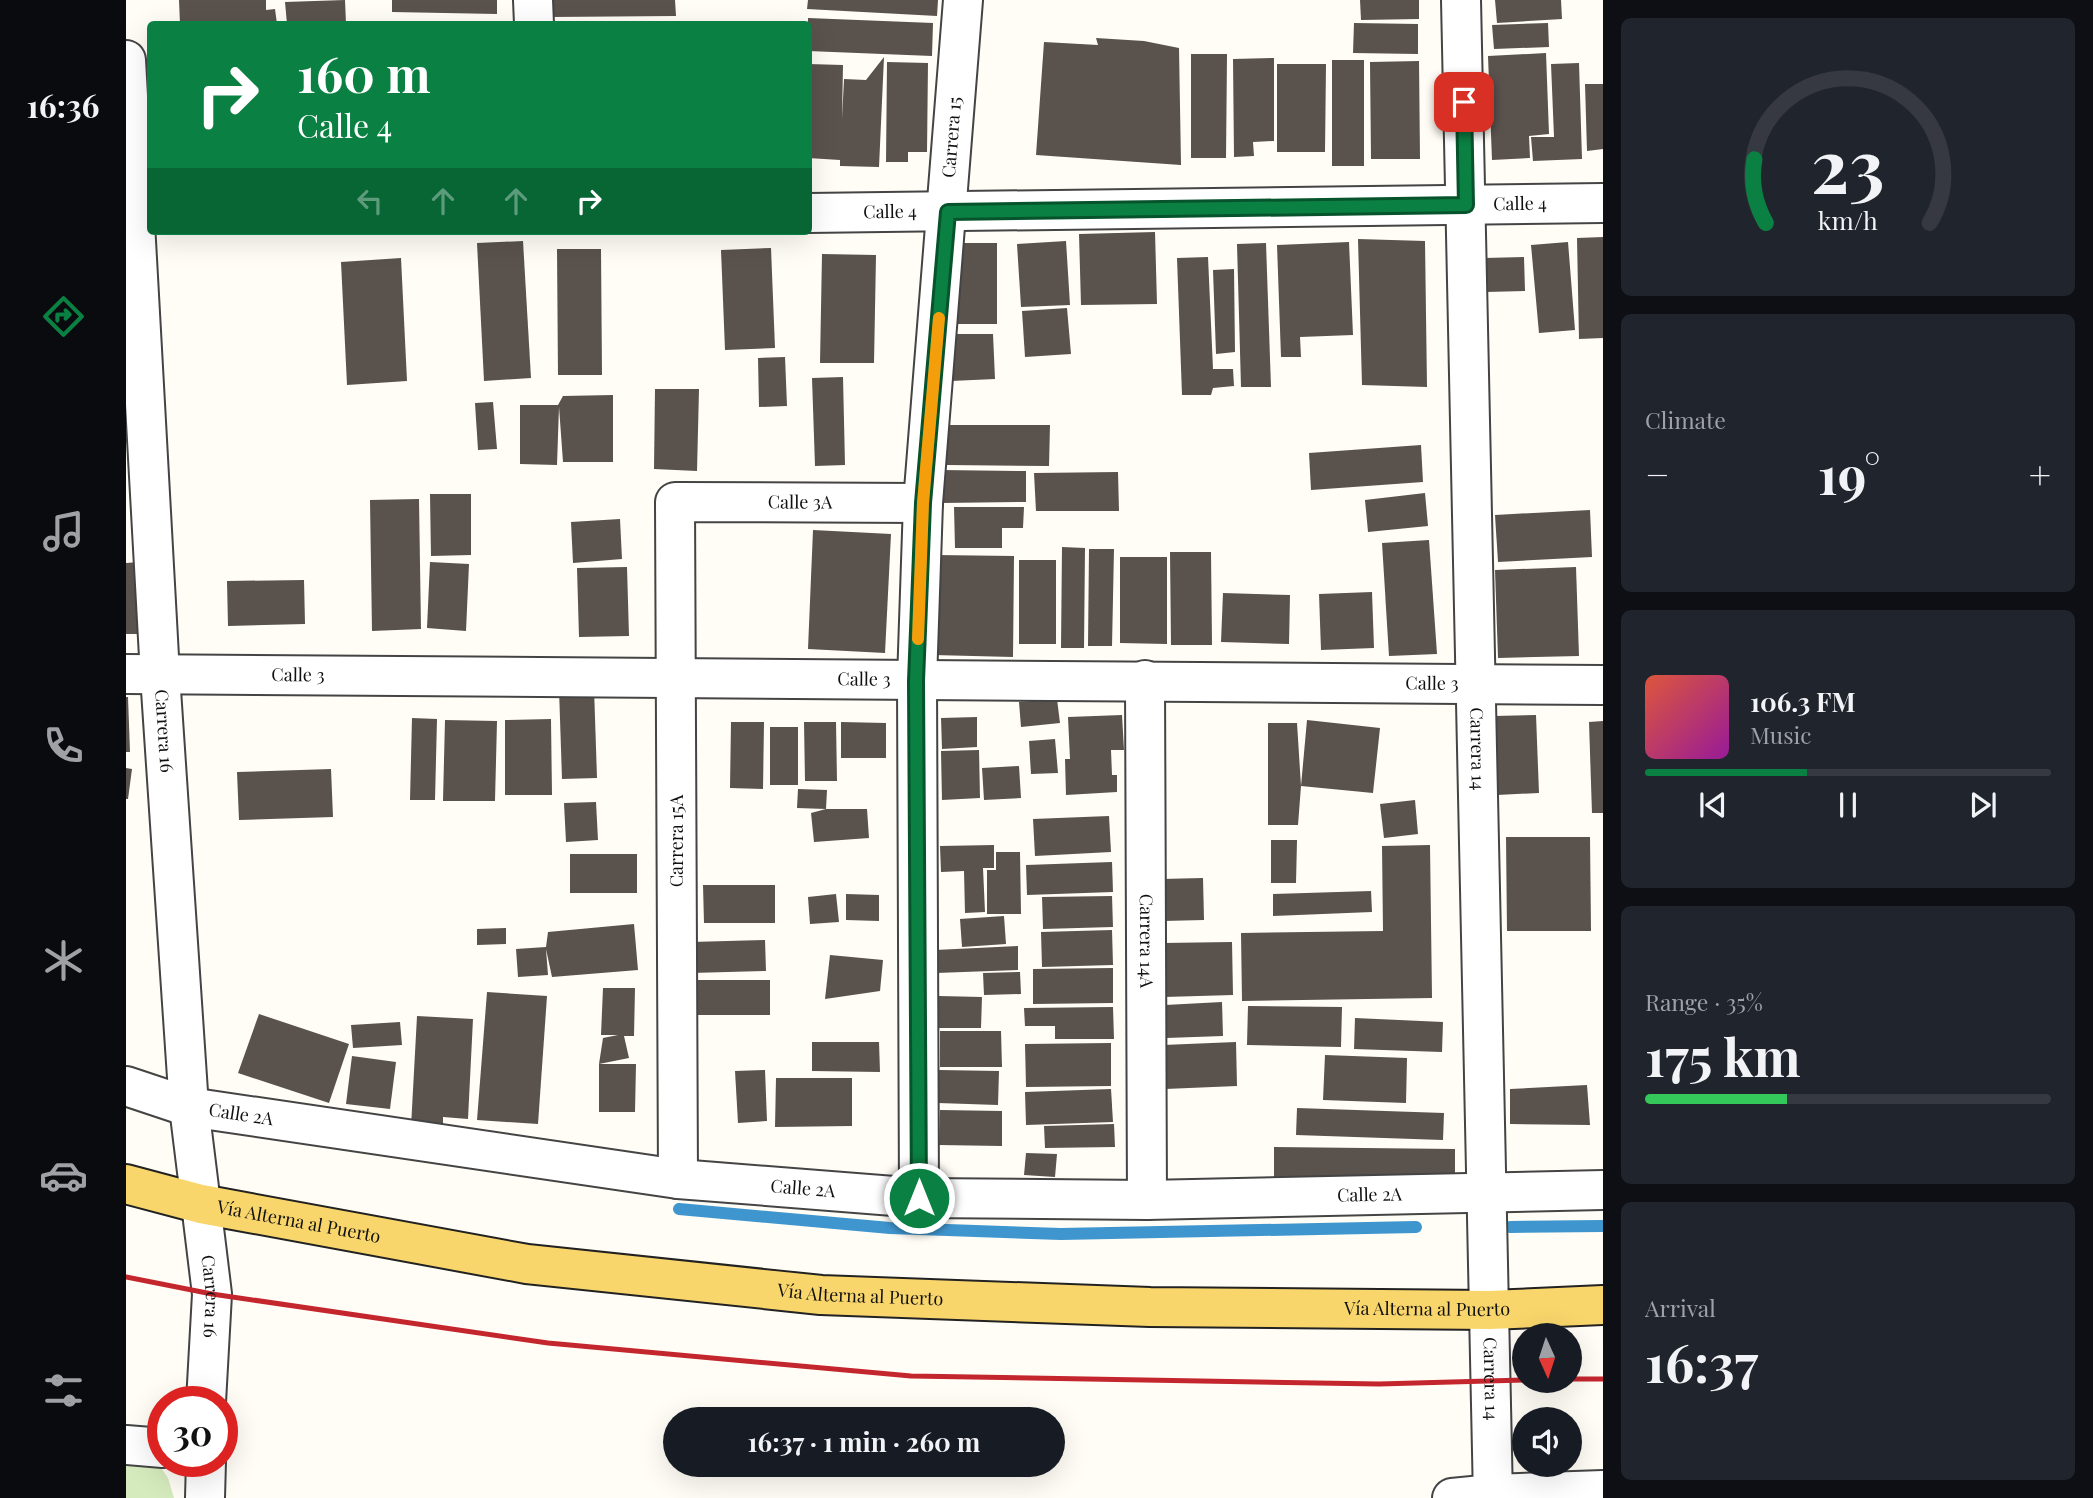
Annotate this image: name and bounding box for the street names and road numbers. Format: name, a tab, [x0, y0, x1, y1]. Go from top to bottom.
street label: Carrera 15	[936, 96, 966, 179]
street label: Calle 4	[1493, 191, 1547, 215]
street label: Calle 4	[863, 199, 917, 223]
street label: Calle 3A	[768, 489, 833, 514]
street label: Calle 3	[271, 662, 325, 686]
street label: Calle 3	[837, 666, 891, 691]
street label: Calle 3	[1405, 671, 1459, 695]
street label: Carrera 16	[150, 688, 180, 773]
street label: Carrera 14	[1465, 707, 1491, 791]
street label: Carrera 15A	[664, 794, 688, 887]
street label: Carrera 14A	[1135, 894, 1159, 989]
street label: Calle 2A	[207, 1097, 276, 1130]
street label: Calle 2A	[770, 1173, 837, 1202]
street label: Calle 2A	[1337, 1181, 1403, 1207]
street label: Vía Alterna al Puerto	[214, 1194, 383, 1248]
street label: Carrera 16	[196, 1253, 225, 1339]
street label: Vía Alterna al Puerto	[775, 1277, 944, 1310]
street label: Vía Alterna al Puerto	[1343, 1296, 1511, 1321]
street label: Carrera 14	[1479, 1337, 1504, 1420]

